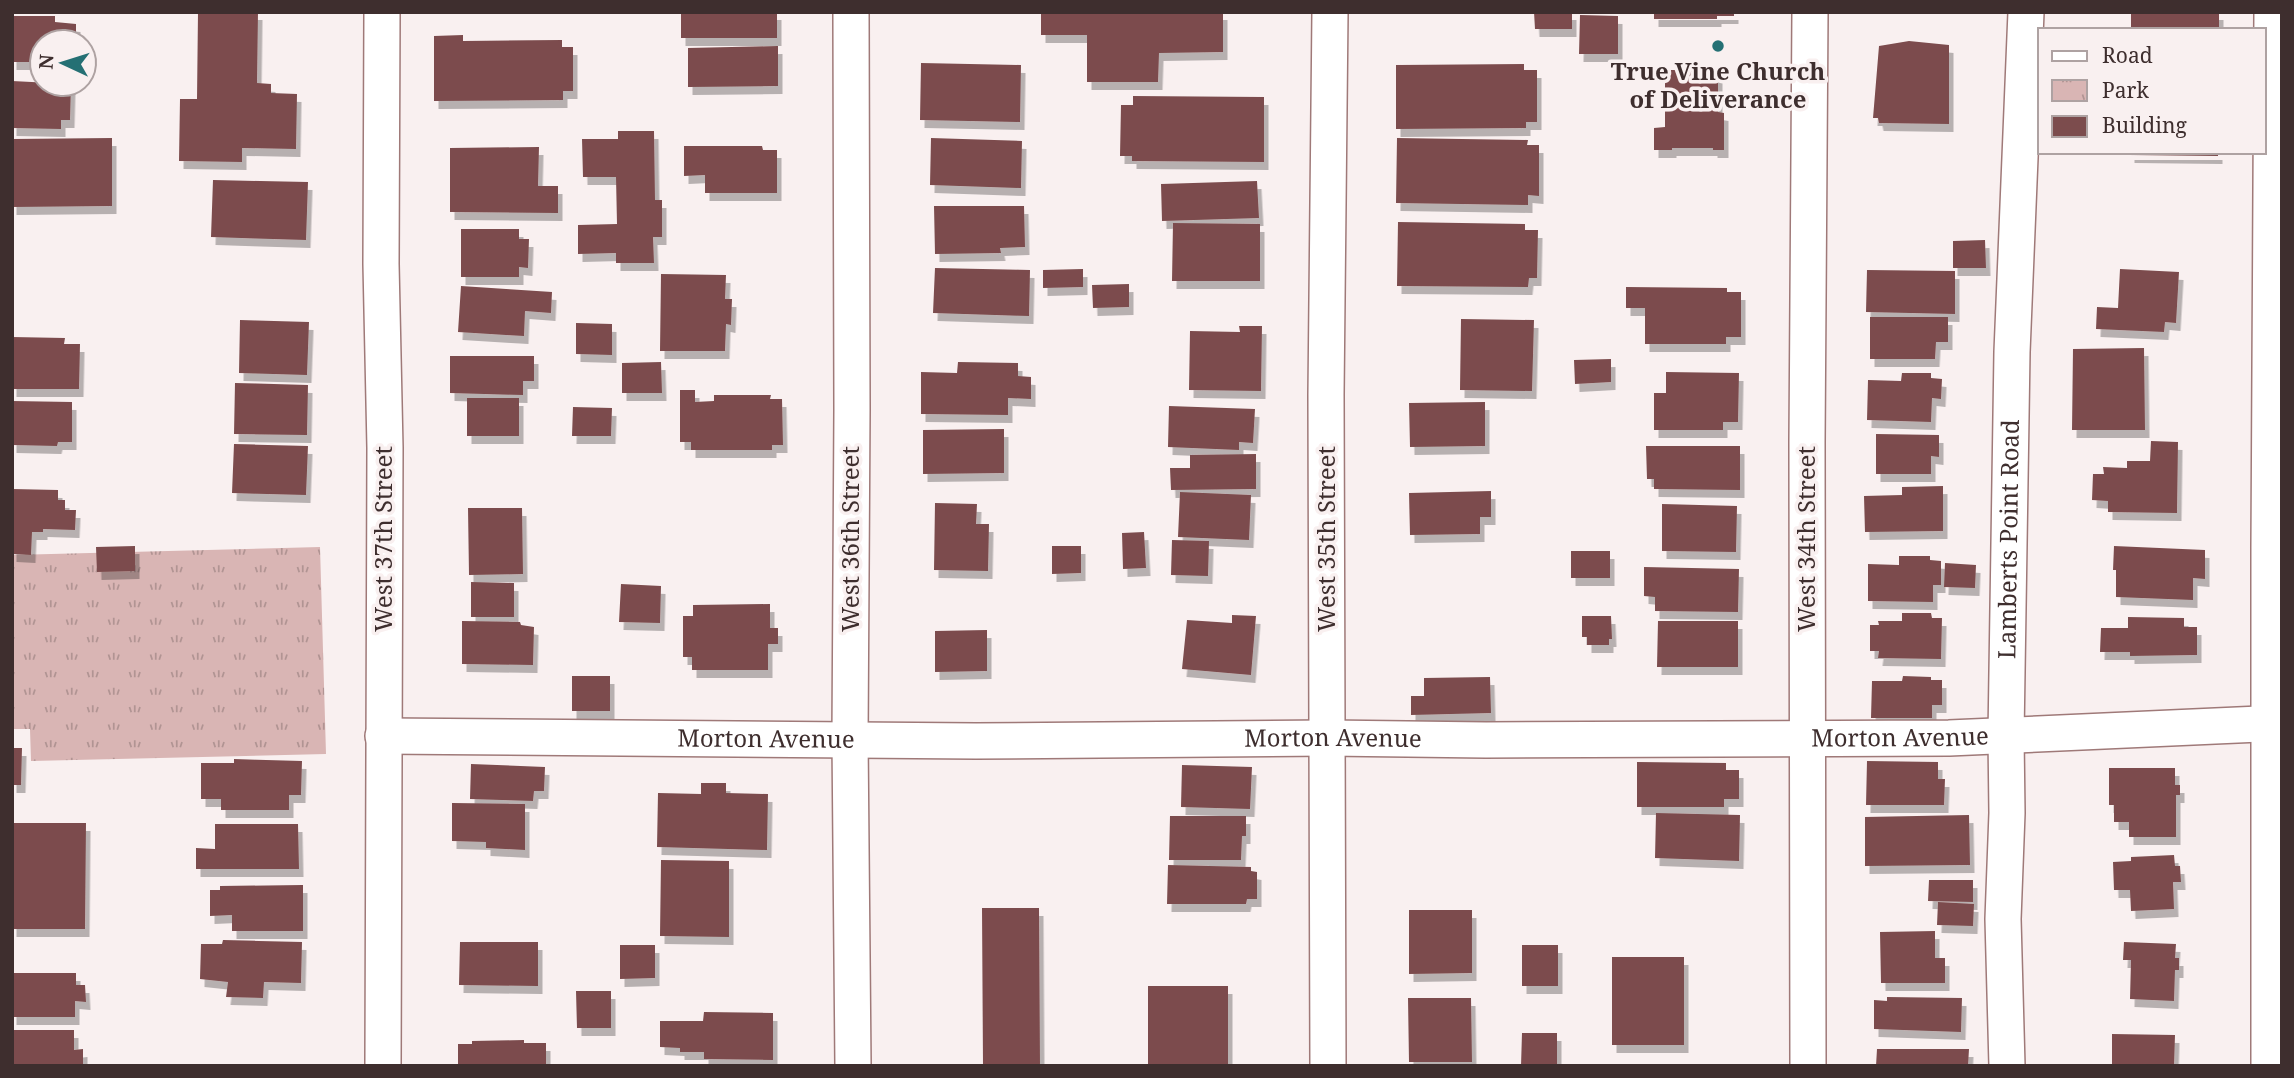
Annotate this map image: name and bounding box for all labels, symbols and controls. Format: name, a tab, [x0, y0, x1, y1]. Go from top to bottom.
north arrow	[28, 28, 98, 98]
legend	[2038, 28, 2266, 154]
marker: True Vine Church of Deliverance	[1710, 38, 1726, 54]
text: Road	[2102, 41, 2153, 69]
text: N	[33, 53, 60, 70]
place label: True Vine Church of Deliverance	[1611, 54, 1825, 115]
text: Park	[2102, 76, 2149, 104]
text: Building	[2102, 111, 2187, 139]
street label: Lamberts Point Road	[1989, 419, 2026, 659]
street label: West 37th Street	[366, 446, 399, 632]
street label: West 36th Street	[833, 446, 866, 632]
street label: West 35th Street	[1309, 446, 1342, 632]
street label: West 34th Street	[1789, 446, 1822, 632]
street label: Morton Avenue	[1811, 718, 1989, 754]
street label: Morton Avenue	[677, 720, 855, 755]
street label: Morton Avenue	[1244, 720, 1422, 754]

